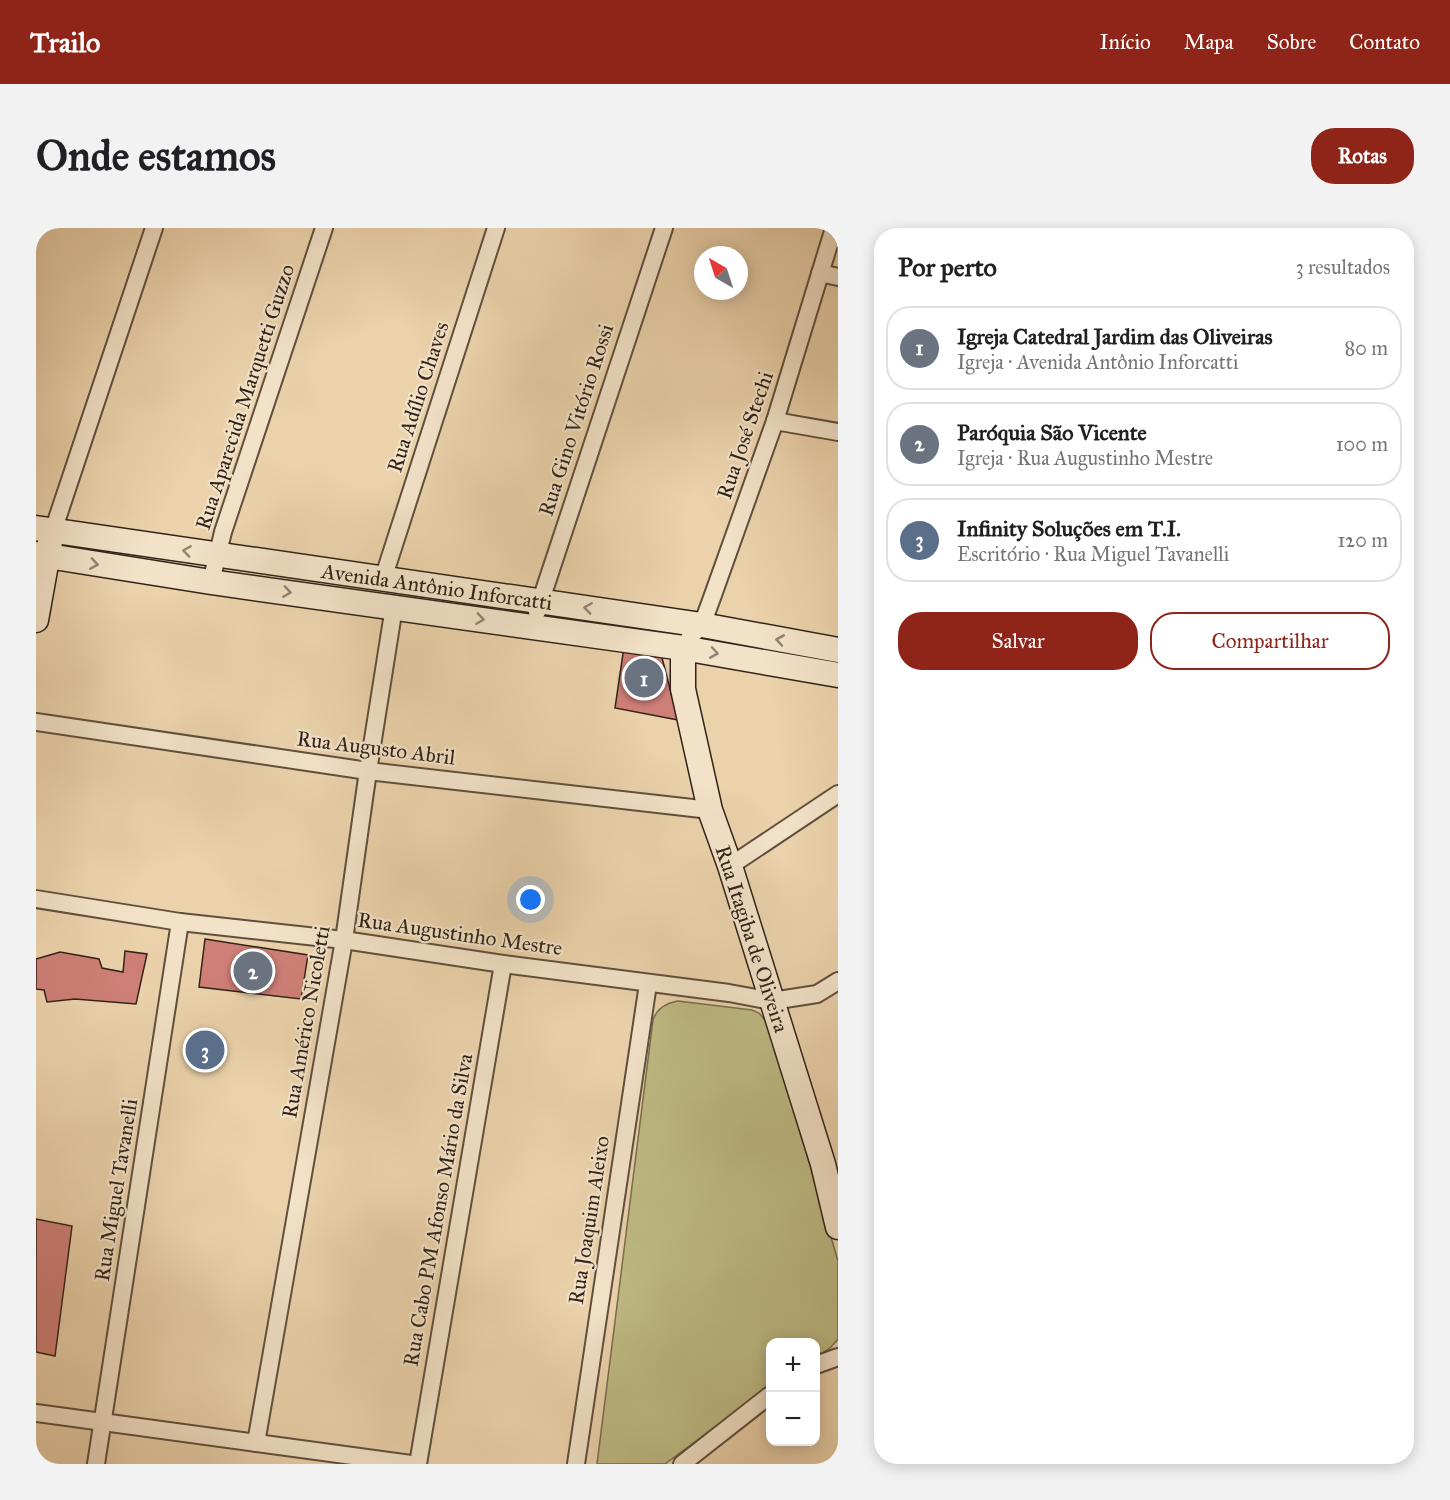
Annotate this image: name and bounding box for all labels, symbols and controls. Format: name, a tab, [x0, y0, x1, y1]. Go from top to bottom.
text: Trailo	[30, 25, 100, 60]
text: Início	[1100, 29, 1151, 55]
text: Mapa	[1184, 29, 1234, 55]
text: Sobre	[1267, 29, 1316, 55]
text: Contato	[1349, 29, 1420, 55]
button: Rotas	[1311, 128, 1414, 184]
text: Onde estamos	[36, 130, 276, 182]
north arrow	[694, 246, 748, 300]
text: Por perto	[898, 251, 997, 283]
text: 3 resultados	[1296, 255, 1390, 279]
street label: Rua Aparecida Marquetti Guzzo	[190, 261, 300, 533]
street label: Rua Adílio Chaves	[381, 318, 455, 476]
street label: Rua Gino Vitório Rossi	[533, 320, 619, 519]
text: Igreja Catedral Jardim das Oliveiras	[957, 323, 1272, 350]
text: 1	[916, 336, 923, 360]
text: 80 m	[1345, 336, 1388, 360]
text: Igreja · Avenida Antônio Inforcatti	[957, 350, 1238, 374]
street label: Rua José Stechi	[711, 367, 779, 502]
text: Paróquia São Vicente	[957, 419, 1147, 446]
text: 2	[915, 432, 924, 456]
text: 100 m	[1336, 432, 1388, 456]
text: Igreja · Rua Augustinho Mestre	[957, 446, 1213, 470]
text: Infinity Soluções em T.I.	[957, 515, 1181, 542]
text: 3	[916, 528, 924, 552]
text: 120 m	[1337, 528, 1388, 552]
text: Escritório · Rua Miguel Tavanelli	[957, 542, 1229, 566]
one-way arrow	[182, 546, 192, 558]
one-way arrow	[89, 557, 98, 569]
street label: Avenida Antônio Inforcatti	[319, 558, 554, 616]
one-way arrow	[282, 586, 291, 598]
one-way arrow	[583, 603, 593, 615]
button: Salvar	[898, 612, 1138, 670]
button: Compartilhar	[1150, 612, 1390, 670]
one-way arrow	[475, 613, 484, 625]
one-way arrow	[776, 634, 786, 647]
one-way arrow	[710, 647, 719, 659]
pin: 1	[624, 656, 664, 700]
street label: Rua Augusto Abril	[295, 725, 457, 771]
street label: Rua Itagiba de Oliveira	[709, 842, 795, 1036]
your location	[516, 885, 545, 914]
street label: Rua Augustinho Mestre	[356, 907, 564, 961]
street label: Rua Américo Nicoletti	[276, 923, 336, 1120]
pin: 2	[234, 948, 272, 994]
pin: 3	[186, 1028, 224, 1072]
street label: Rua Cabo PM Afonso Mário da Silva	[398, 1051, 478, 1369]
street label: Rua Miguel Tavanelli	[89, 1097, 143, 1283]
street label: Rua Joaquim Aleixo	[563, 1134, 615, 1306]
map controls	[766, 1338, 820, 1446]
button: +	[766, 1338, 820, 1392]
button: −	[766, 1392, 820, 1446]

